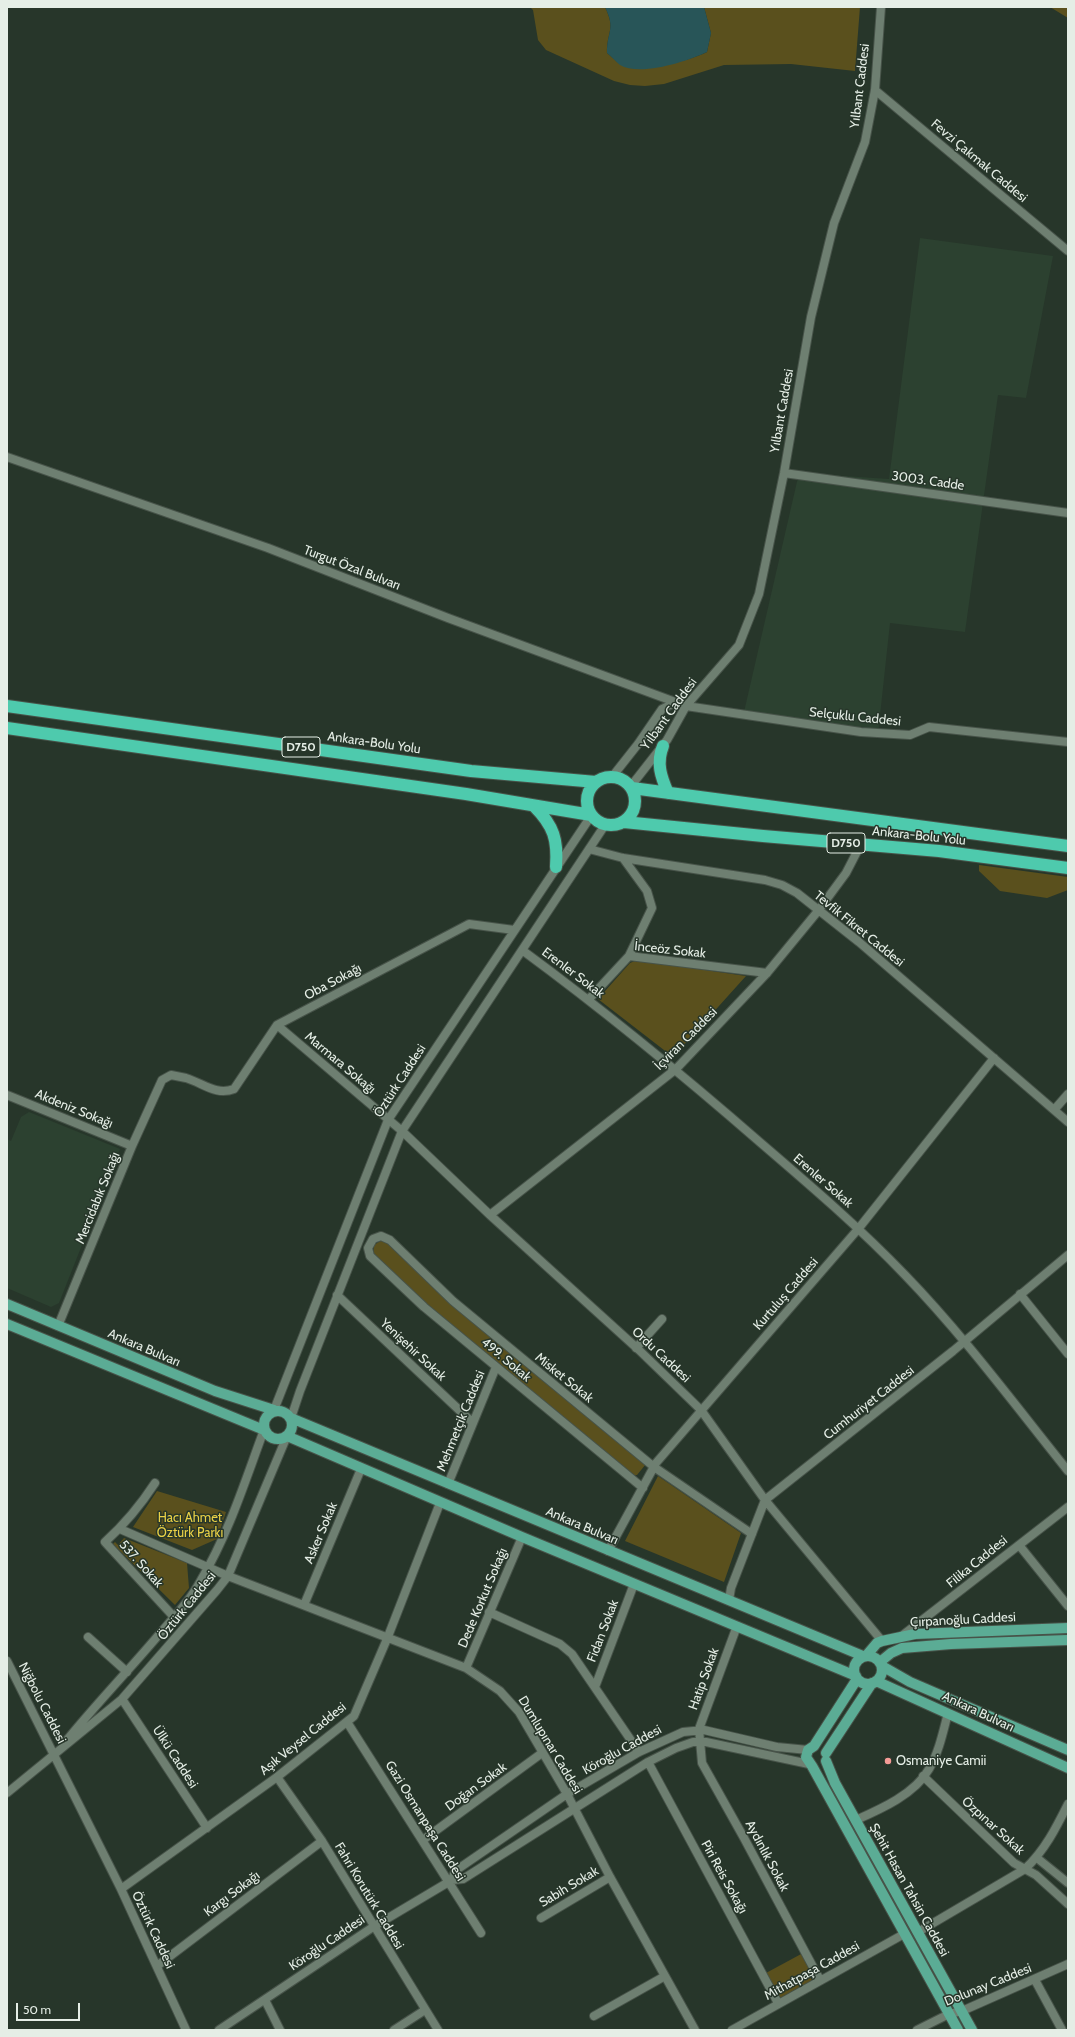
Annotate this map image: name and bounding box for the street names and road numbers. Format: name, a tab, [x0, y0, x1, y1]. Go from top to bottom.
street label: Yılbant Caddesi	[847, 43, 873, 129]
street label: Fevzi Çakmak Caddesi	[928, 116, 1030, 206]
street label: Yılbant Caddesi	[767, 368, 797, 454]
street label: 3003. Cadde	[891, 468, 965, 494]
street label: Turgut Özal Bulvarı	[301, 542, 403, 594]
street label: Yılbant Caddesi	[638, 675, 700, 753]
street label: Selçuklu Caddesi	[808, 704, 902, 730]
street label: Ankara-Bolu Yolu	[326, 729, 422, 757]
road number: D750	[282, 737, 320, 757]
street label: Ankara-Bolu Yolu	[871, 823, 967, 849]
road number: D750	[827, 833, 865, 853]
street label: Tevfik Fikret Caddesi	[811, 888, 907, 970]
street label: İnceöz Sokak	[634, 938, 706, 962]
street label: Erenler Sokak	[539, 944, 607, 1002]
street label: Oba Sokağı	[302, 960, 364, 1004]
street label: İçviran Caddesi	[651, 1004, 721, 1074]
street label: Marmara Sokağı	[301, 1029, 379, 1097]
street label: Öztürk Caddesi	[371, 1042, 429, 1120]
street label: Akdeniz Sokağı	[33, 1086, 115, 1132]
street label: Mercidabık Sokağı	[72, 1150, 124, 1246]
street label: Erenler Sokak	[790, 1151, 856, 1211]
street label: Kurtuluş Caddesi	[750, 1255, 822, 1333]
street label: Yenişehir Sokak	[377, 1316, 449, 1384]
street label: Ordu Caddesi	[629, 1324, 693, 1386]
street label: Ankara Bulvarı	[105, 1326, 183, 1370]
street label: 499. Sokak	[478, 1335, 534, 1385]
street label: Misket Sokak	[532, 1350, 596, 1406]
street label: Cumhuriyet Caddesi	[821, 1363, 917, 1443]
street label: Mehmetçik Caddesi	[434, 1368, 488, 1474]
street label: Asker Sokak	[301, 1500, 341, 1566]
street label: Ankara Bulvarı	[543, 1504, 621, 1548]
street label: Filika Caddesi	[943, 1533, 1011, 1591]
street label: 537. Sokak	[116, 1537, 166, 1591]
street label: Dede Korkut Sokağı	[455, 1546, 511, 1650]
street label: Öztürk Caddesi	[155, 1569, 219, 1643]
street label: Fidan Sokak	[584, 1598, 622, 1664]
street label: Çırpanoğlu Caddesi	[910, 1609, 1016, 1631]
street label: Hatip Sokak	[686, 1646, 722, 1712]
street label: Niğbolu Caddesi	[15, 1660, 69, 1746]
street label: Ankara Bulvarı	[940, 1689, 1016, 1735]
street label: Dumlupınar Caddesi	[515, 1693, 585, 1797]
street label: Aşık Veysel Caddesi	[257, 1699, 349, 1779]
street label: Köroğlu Caddesi	[580, 1722, 664, 1778]
street label: Ülkü Caddesi	[149, 1723, 201, 1791]
street label: Gazi Osmanpaşa Caddesi	[382, 1758, 468, 1884]
street label: Doğan Sokak	[442, 1760, 510, 1814]
street label: Özpınar Sokak	[958, 1794, 1028, 1858]
street label: Aydınlık Sokak	[742, 1818, 792, 1894]
street label: Şehit Hasan Tahsin Caddesi	[866, 1821, 952, 1959]
street label: Piri Reis Sokağı	[697, 1838, 751, 1916]
street label: Fahri Korutürk Caddesi	[331, 1840, 407, 1952]
street label: Sabih Sokak	[537, 1863, 601, 1911]
street label: Kargı Sokağı	[201, 1868, 263, 1920]
street label: Öztürk Caddesi	[128, 1889, 178, 1971]
street label: Köroğlu Caddesi	[286, 1912, 368, 1974]
street label: Mithatpaşa Caddesi	[762, 1938, 862, 2004]
street label: Dolunay Caddesi	[942, 1960, 1034, 2010]

